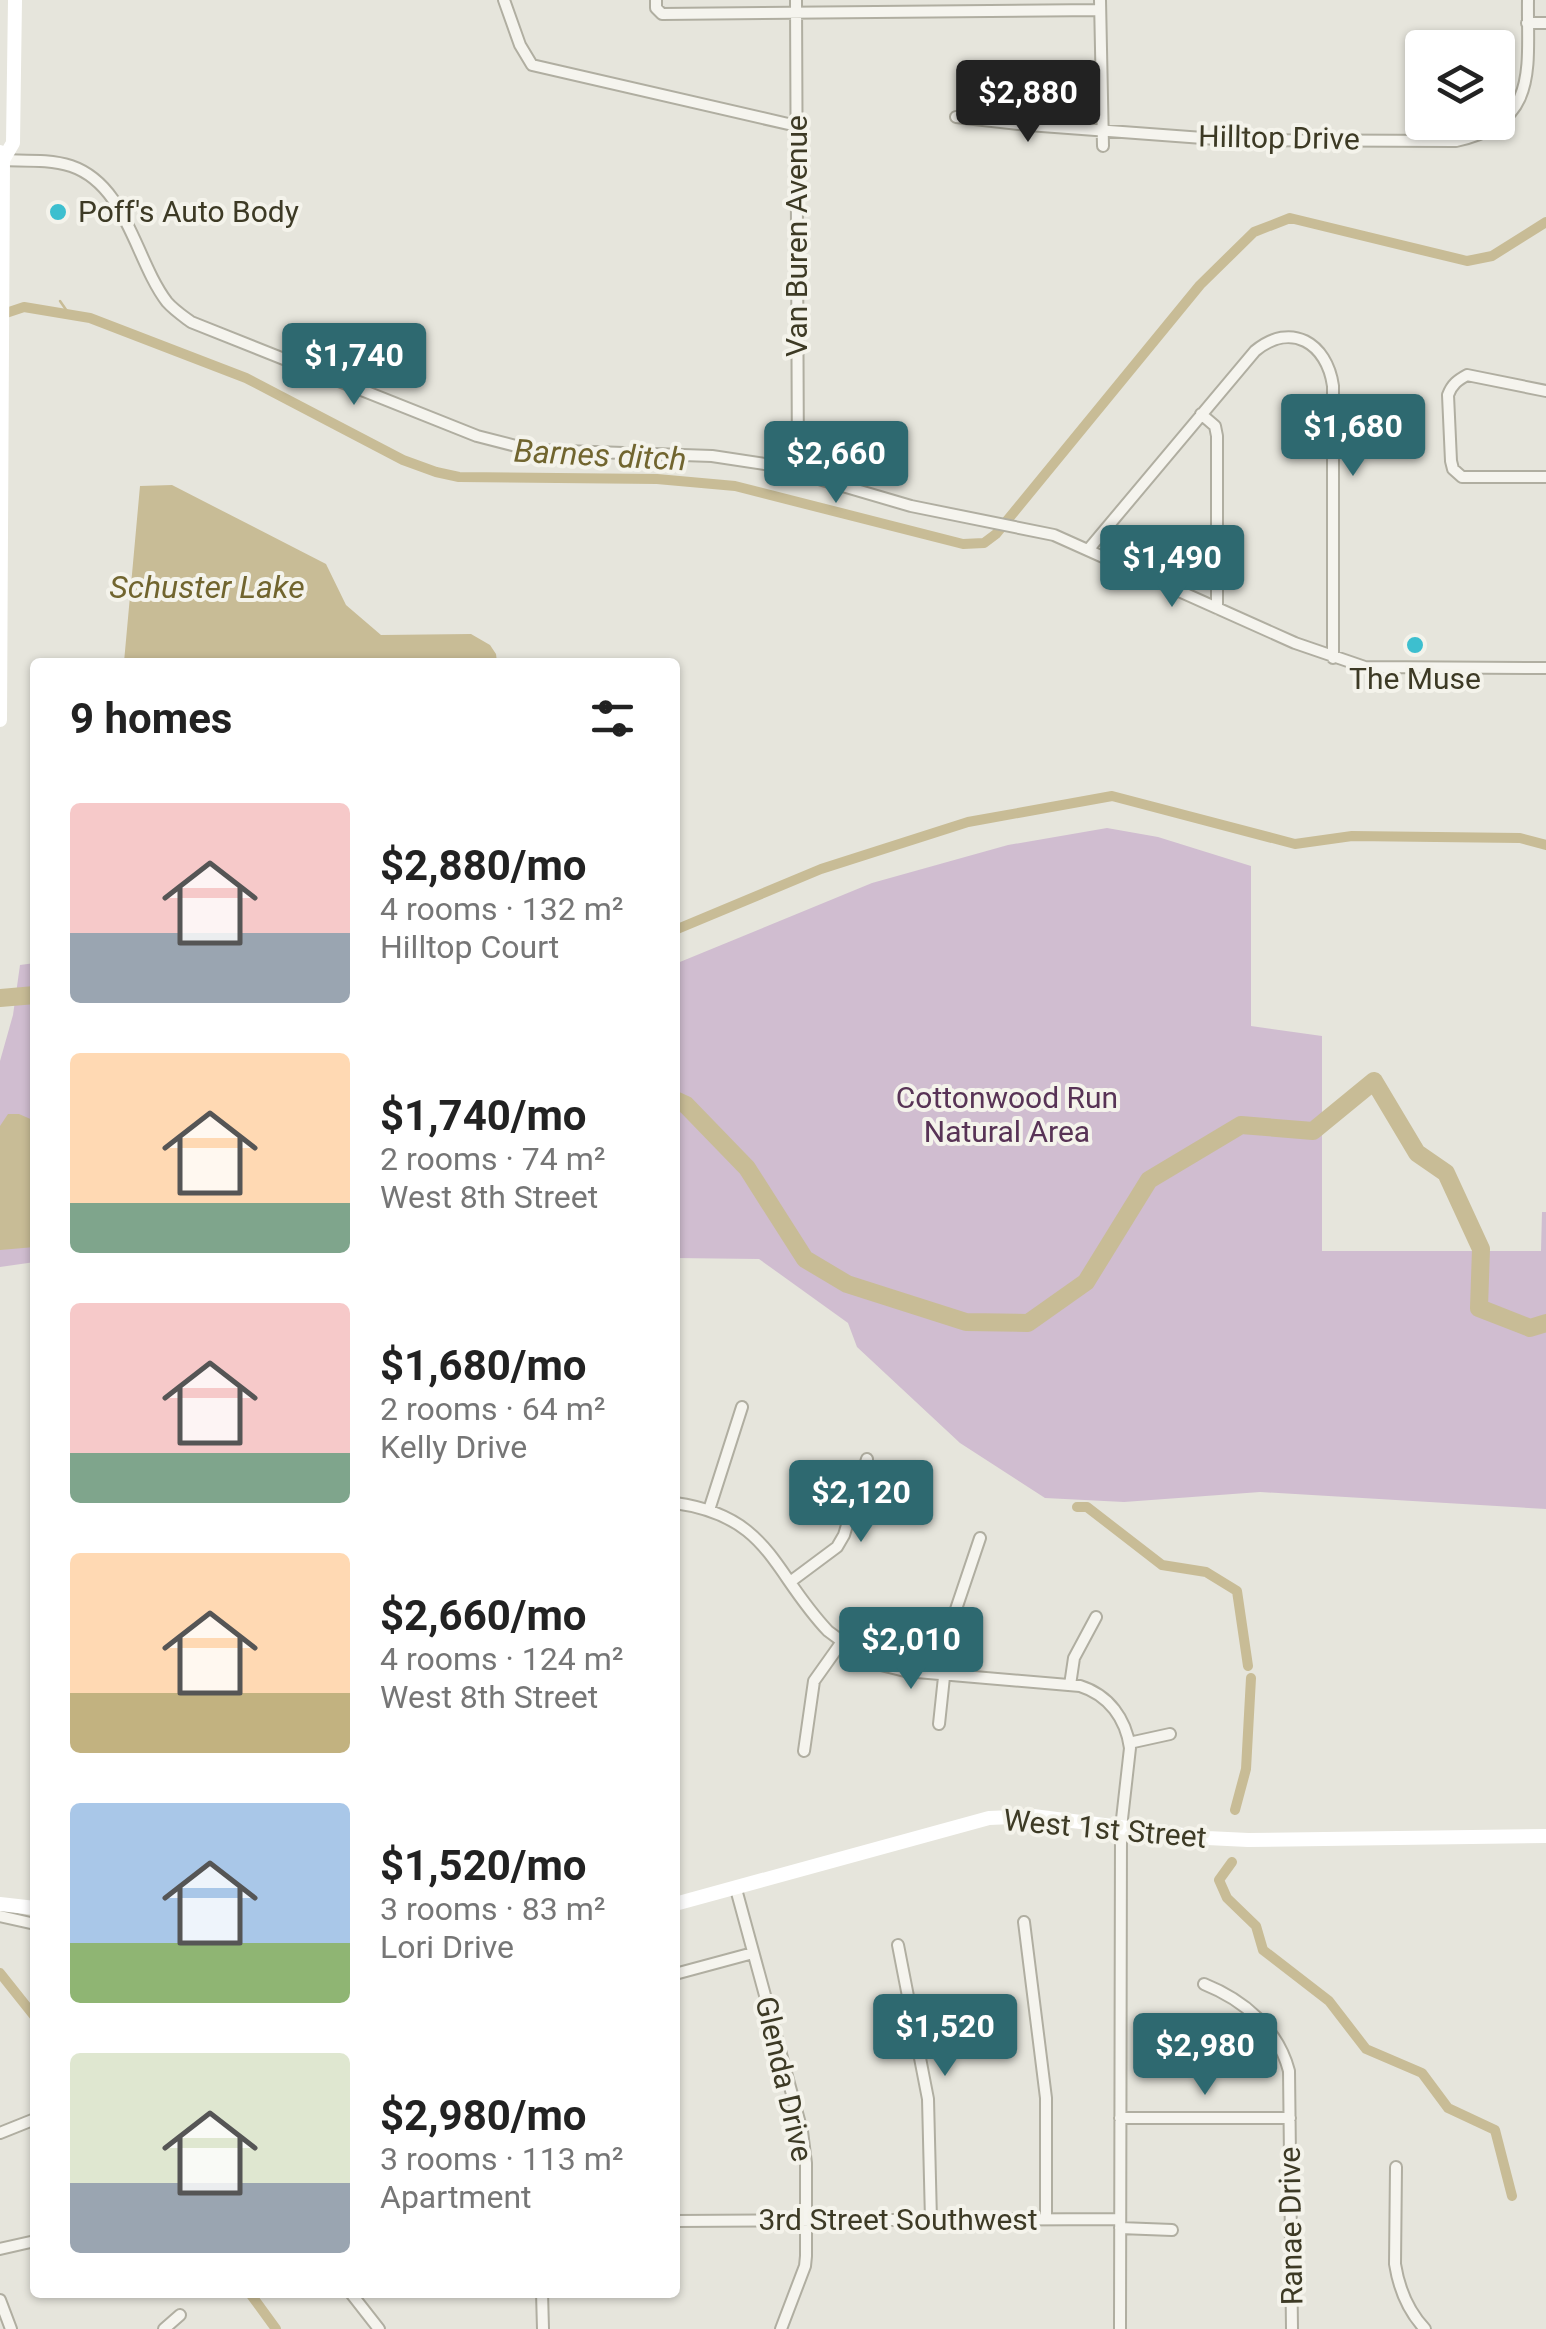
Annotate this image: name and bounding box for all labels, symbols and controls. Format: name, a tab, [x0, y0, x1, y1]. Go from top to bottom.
map controls	[1405, 30, 1515, 140]
button: layers	[1405, 30, 1515, 140]
pin: $2,880	[947, 60, 1109, 145]
text: $2,880	[978, 73, 1078, 111]
street label: Van Buren Avenue	[779, 115, 814, 357]
street label: Hilltop Drive	[1198, 119, 1360, 156]
place label: Poff's Auto Body	[78, 194, 299, 229]
marker: Poff's Auto Body	[47, 201, 69, 223]
pin: $1,740	[273, 323, 435, 408]
text: $1,740	[304, 336, 404, 374]
pin: $1,680	[1272, 394, 1434, 479]
text: $1,680	[1303, 407, 1403, 445]
pin: $2,660	[755, 421, 917, 506]
water label: Barnes ditch	[513, 432, 687, 478]
text: $2,660	[786, 434, 886, 472]
pin: $1,490	[1091, 525, 1253, 610]
text: $1,490	[1122, 538, 1222, 576]
water label: Schuster Lake	[109, 568, 305, 606]
marker: The Muse	[1404, 634, 1426, 656]
place label: The Muse	[1349, 661, 1481, 696]
icon: filters	[585, 691, 640, 746]
text: 9 homes	[70, 694, 232, 743]
text: $2,880/mo	[380, 841, 587, 890]
icon: home	[150, 843, 270, 963]
text: 4 rooms · 132 m²	[380, 890, 623, 928]
text: Hilltop Court	[380, 928, 559, 966]
park label: Cottonwood Run Natural Area	[896, 1080, 1118, 1149]
text: $1,740/mo	[380, 1091, 587, 1140]
icon: home	[150, 1093, 270, 1213]
text: 2 rooms · 74 m²	[380, 1140, 605, 1178]
text: West 8th Street	[380, 1178, 598, 1216]
text: $1,680/mo	[380, 1341, 587, 1390]
icon: home	[150, 1343, 270, 1463]
text: 2 rooms · 64 m²	[380, 1390, 605, 1428]
text: Kelly Drive	[380, 1428, 527, 1466]
pin: $2,120	[780, 1460, 942, 1545]
text: $2,120	[811, 1473, 911, 1511]
text: $2,660/mo	[380, 1591, 587, 1640]
icon: home	[150, 1593, 270, 1713]
pin: $2,010	[830, 1607, 992, 1692]
text: $2,010	[861, 1620, 961, 1658]
text: 4 rooms · 124 m²	[380, 1640, 623, 1678]
text: West 8th Street	[380, 1678, 598, 1716]
street label: West 1st Street	[1002, 1802, 1208, 1855]
text: $1,520/mo	[380, 1841, 587, 1890]
icon: home	[150, 1843, 270, 1963]
text: 3 rooms · 83 m²	[380, 1890, 605, 1928]
text: Lori Drive	[380, 1928, 514, 1966]
street label: Glenda Drive	[749, 1993, 820, 2165]
pin: $1,520	[864, 1994, 1026, 2079]
text: $1,520	[895, 2007, 995, 2045]
pin: $2,980	[1124, 2013, 1286, 2098]
text: $2,980	[1155, 2026, 1255, 2064]
text: $2,980/mo	[380, 2091, 587, 2140]
icon: home	[150, 2093, 270, 2213]
text: 3 rooms · 113 m²	[380, 2140, 623, 2178]
street label: Ranae Drive	[1272, 2146, 1309, 2306]
text: Apartment	[380, 2178, 532, 2216]
street label: 3rd Street Southwest	[758, 2202, 1038, 2237]

